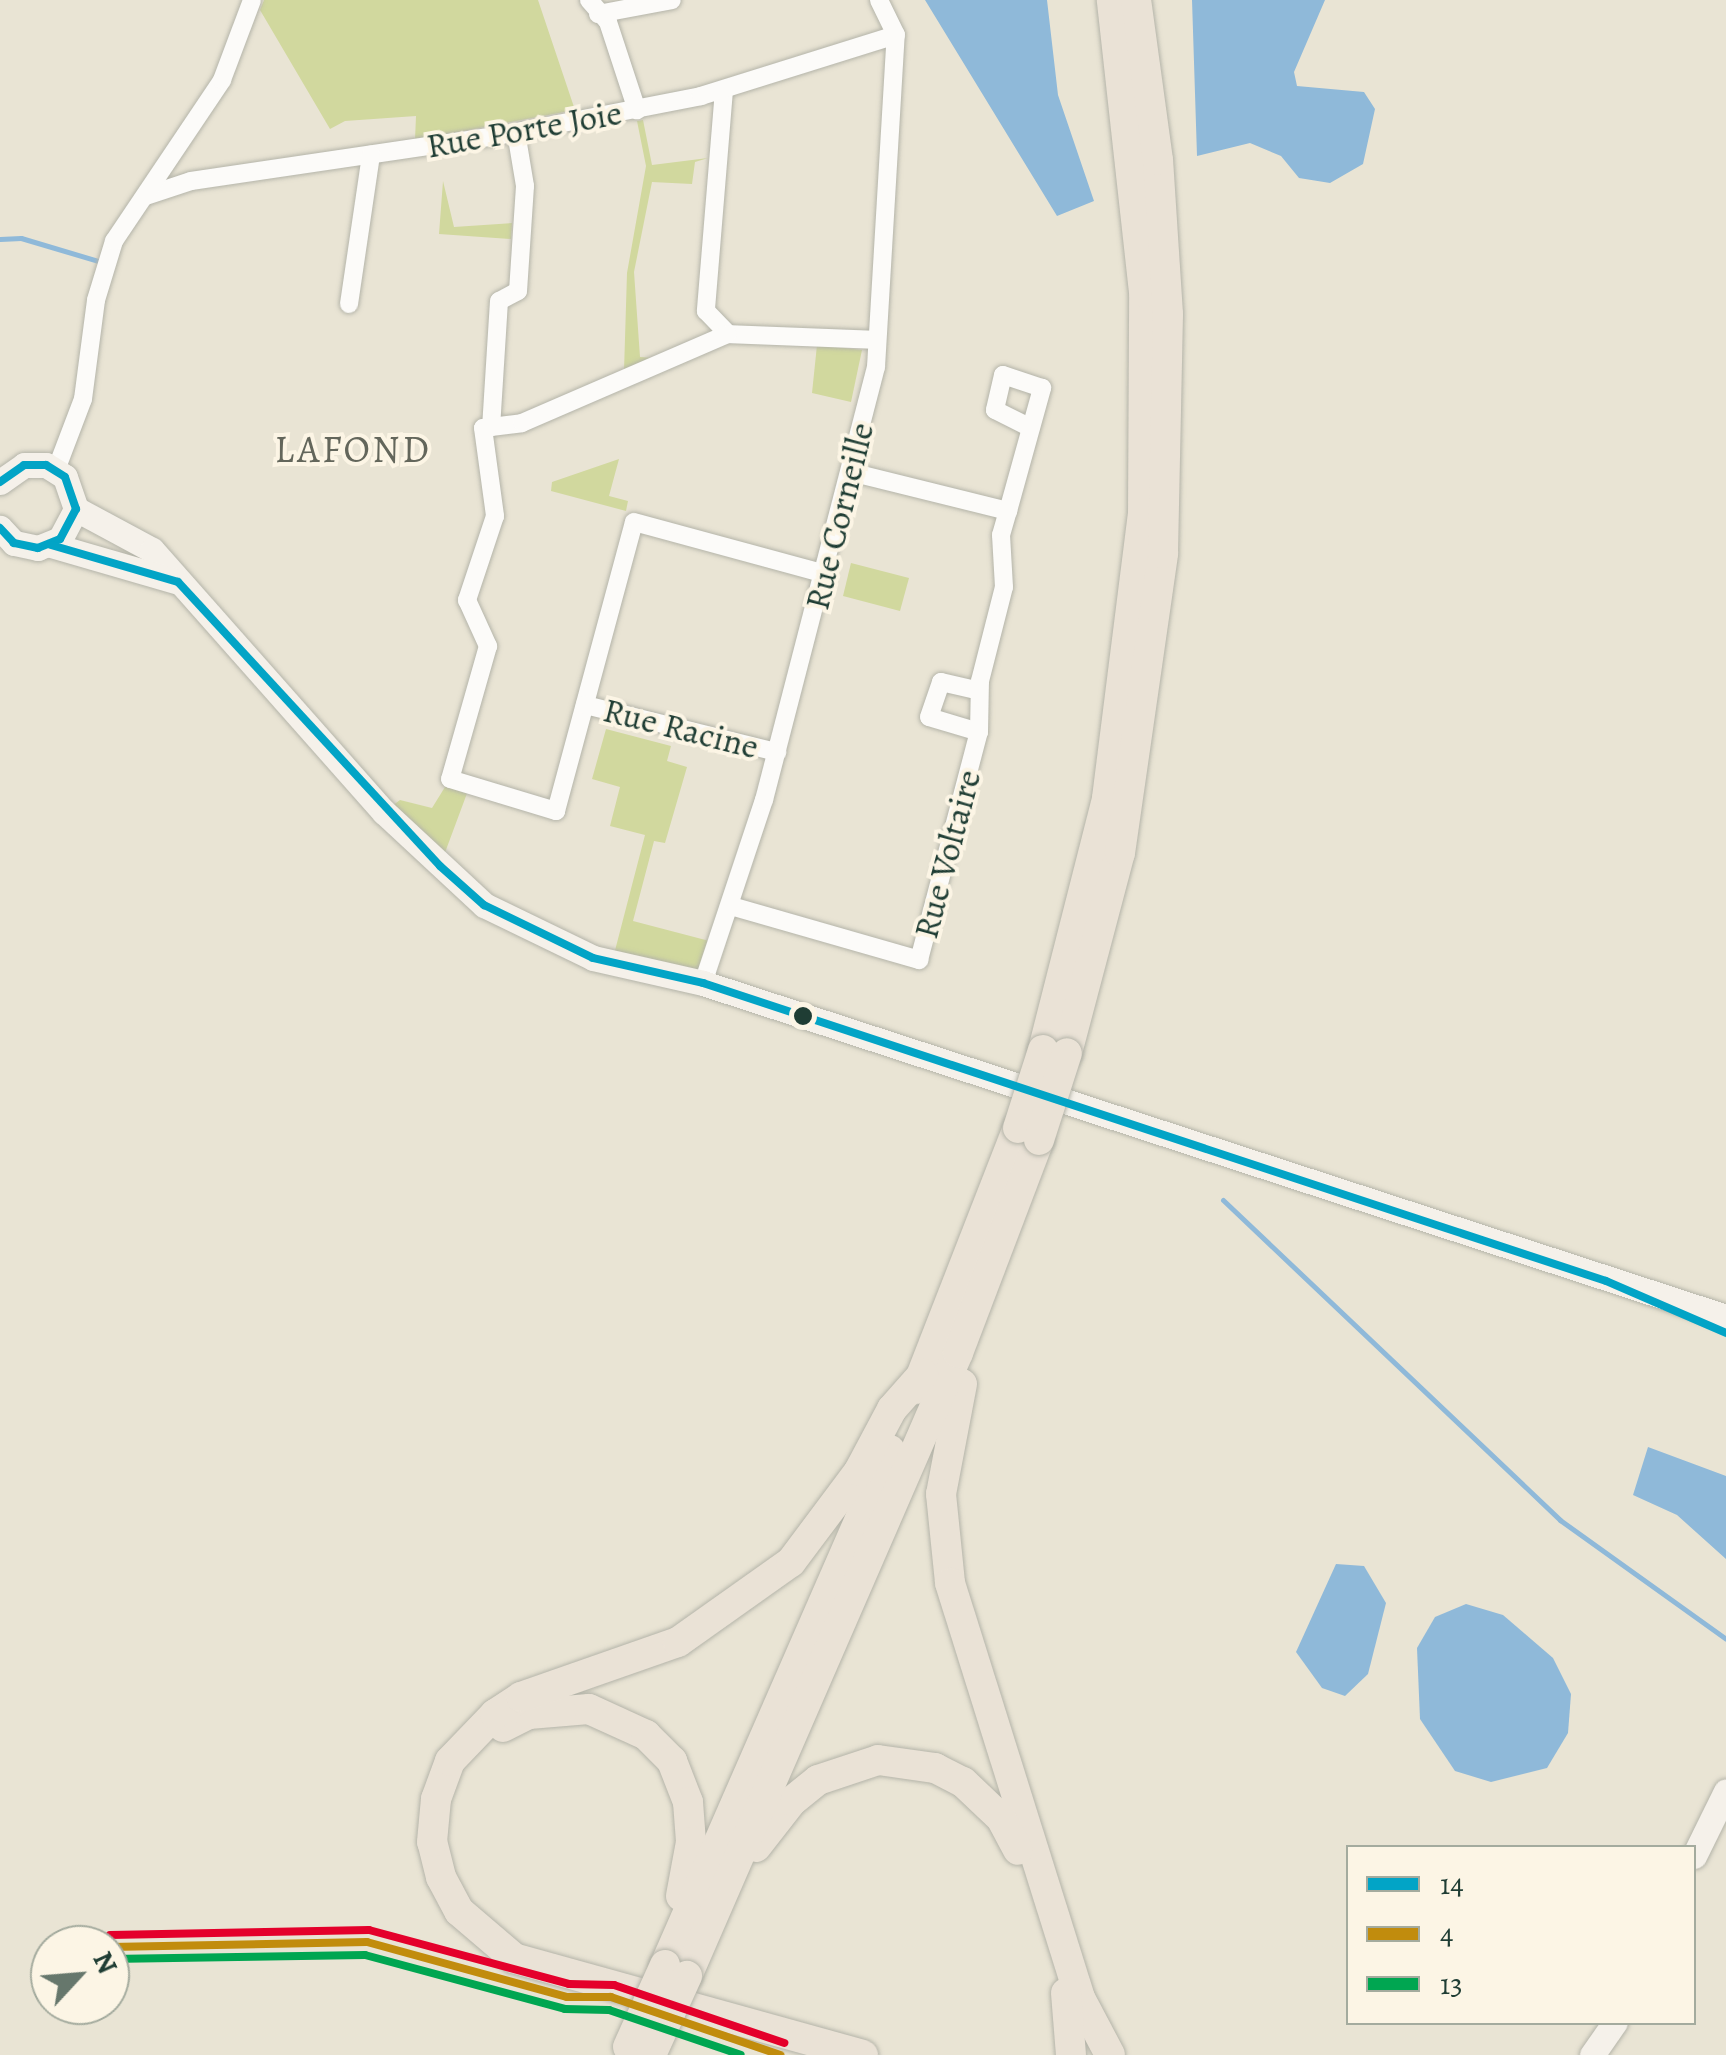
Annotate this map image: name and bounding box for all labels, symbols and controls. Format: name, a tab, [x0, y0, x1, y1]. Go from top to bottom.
street label: Rue Porte Joie	[423, 91, 625, 167]
street label: Rue Corneille	[795, 418, 883, 614]
district label: LAFOND	[275, 427, 431, 473]
street label: Rue Racine	[599, 688, 763, 768]
street label: Rue Voltaire	[904, 765, 990, 943]
unlabelled marker	[793, 1006, 813, 1026]
legend	[1346, 1845, 1696, 2025]
text: 14	[1440, 1864, 1464, 1904]
text: 4	[1440, 1914, 1454, 1954]
north arrow	[30, 1925, 130, 2025]
text: N	[84, 1945, 127, 1980]
text: 13	[1440, 1964, 1463, 2004]

